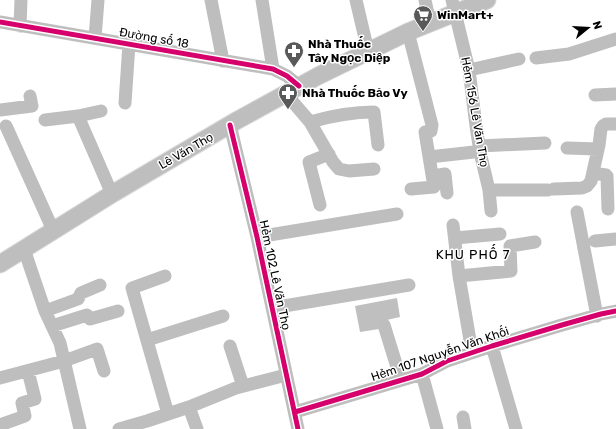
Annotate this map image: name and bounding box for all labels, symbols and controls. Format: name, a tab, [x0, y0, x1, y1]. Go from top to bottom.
supermarket icon: WinMart+	[412, 4, 434, 32]
place label: WinMart+	[437, 8, 493, 22]
north arrow	[568, 8, 608, 48]
text: N	[590, 19, 604, 31]
street label: Đường số 18	[118, 24, 190, 51]
place label: Nhà Thuốc Tây Ngọc Diệp	[308, 36, 391, 65]
pharmacy icon: Nhà Thuốc Tây Ngọc Diệp	[283, 40, 305, 68]
street label: Hẻm 156 Lê Văn Thọ	[458, 56, 492, 169]
pharmacy icon: Nhà Thuốc Bảo Vy	[277, 82, 299, 110]
place label: Nhà Thuốc Bảo Vy	[302, 85, 408, 100]
street label: Lê Văn Thọ	[156, 130, 216, 172]
street label: Hẻm 102 Lê Văn Thọ	[257, 219, 294, 332]
district label: KHU PHỐ 7	[436, 244, 510, 262]
street label: Hẻm 107 Nguyễn Văn Khối	[369, 323, 511, 384]

